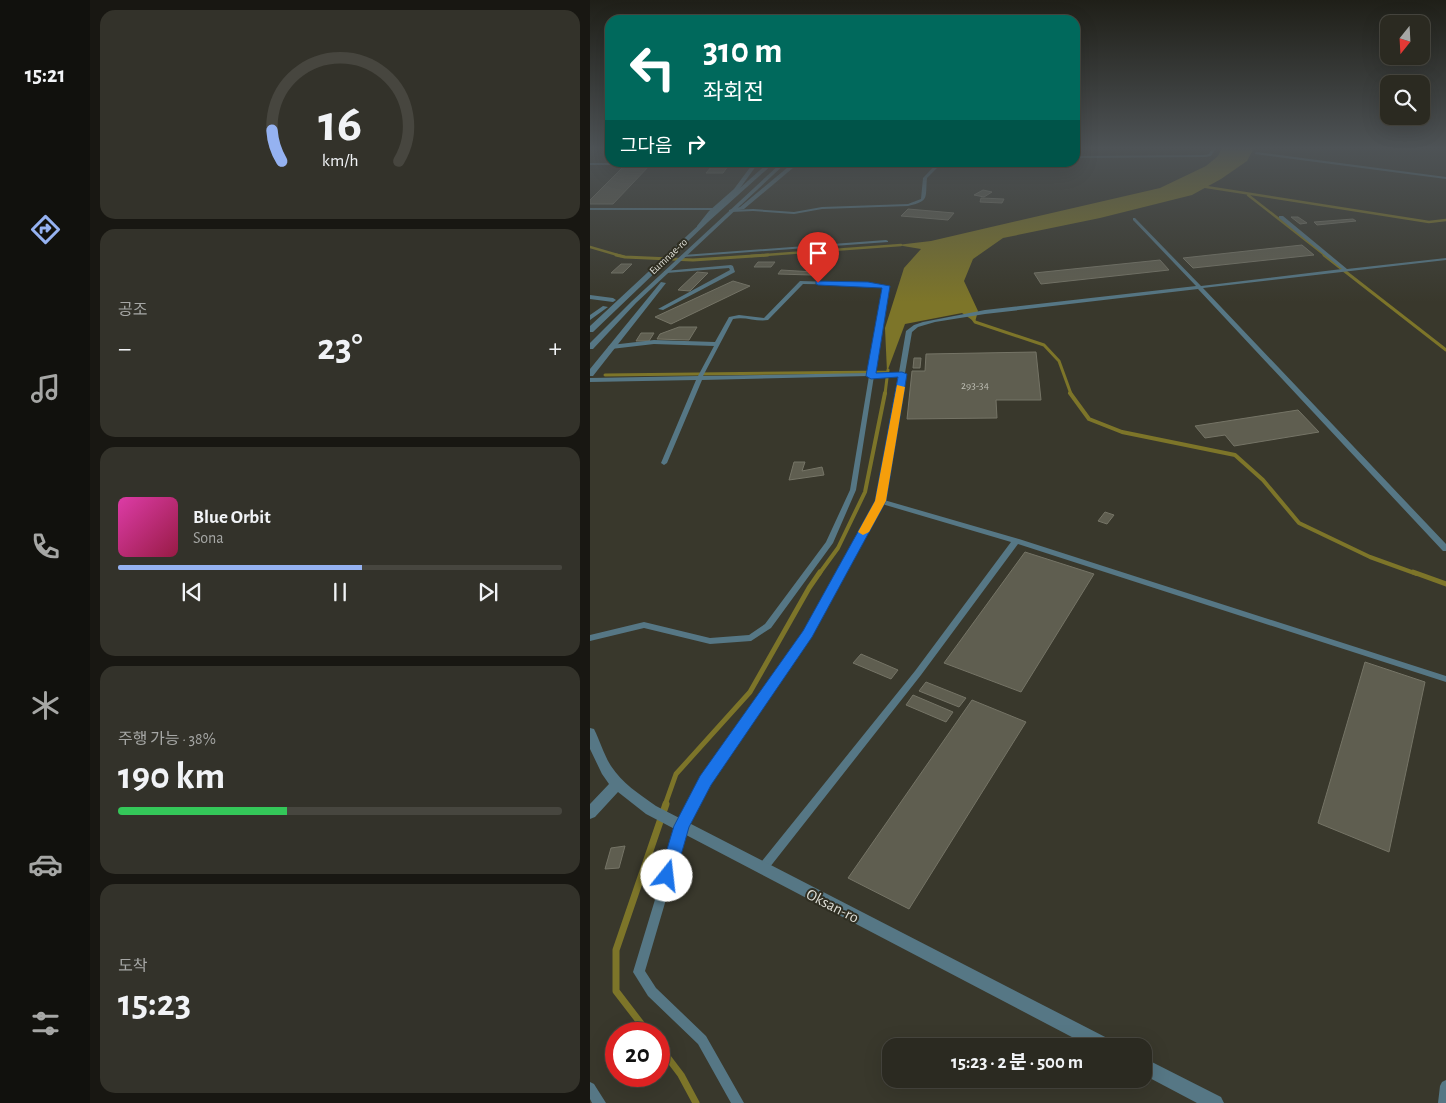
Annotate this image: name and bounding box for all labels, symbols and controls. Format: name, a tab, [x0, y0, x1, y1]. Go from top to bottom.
north arrow	[1380, 15, 1430, 65]
map controls	[1380, 15, 1430, 125]
text: 310 m	[703, 34, 782, 69]
icon: left	[620, 35, 685, 100]
text: 15:21	[25, 64, 65, 86]
button: search	[1380, 75, 1430, 125]
text: 좌회전	[703, 81, 764, 103]
text: 16	[318, 98, 362, 150]
icon: right	[682, 130, 710, 158]
text: 그다음	[620, 137, 672, 156]
text: km/h	[322, 152, 358, 170]
icon: directions	[28, 212, 63, 247]
pin	[797, 232, 839, 283]
street label: Eumnae-ro	[647, 236, 689, 277]
icon: arrive	[804, 239, 832, 267]
text: 공조	[118, 302, 147, 318]
text: 23°	[317, 329, 363, 367]
text: −	[118, 335, 131, 363]
text: +	[549, 335, 562, 363]
icon: music	[28, 371, 63, 406]
house number: 293-34	[961, 380, 989, 391]
text: Blue Orbit	[193, 508, 271, 527]
icon: phone	[28, 529, 63, 564]
text: Sona	[193, 530, 224, 546]
icon: previous	[178, 578, 206, 606]
icon: pause	[326, 578, 354, 606]
icon: next	[474, 578, 502, 606]
icon: climate	[28, 688, 63, 723]
text: 주행 가능 · 38%	[118, 731, 216, 747]
text: 190 km	[118, 758, 225, 796]
icon: car	[28, 847, 63, 882]
position arrow	[640, 849, 692, 901]
street label: Oksan-ro	[804, 886, 862, 926]
text: 도착	[118, 958, 147, 974]
text: 15:23	[118, 985, 191, 1023]
icon: filters	[28, 1006, 63, 1041]
speed limit sign: 20	[605, 1022, 670, 1087]
text: 15:23 · 2 분 · 500 m	[951, 1053, 1083, 1072]

